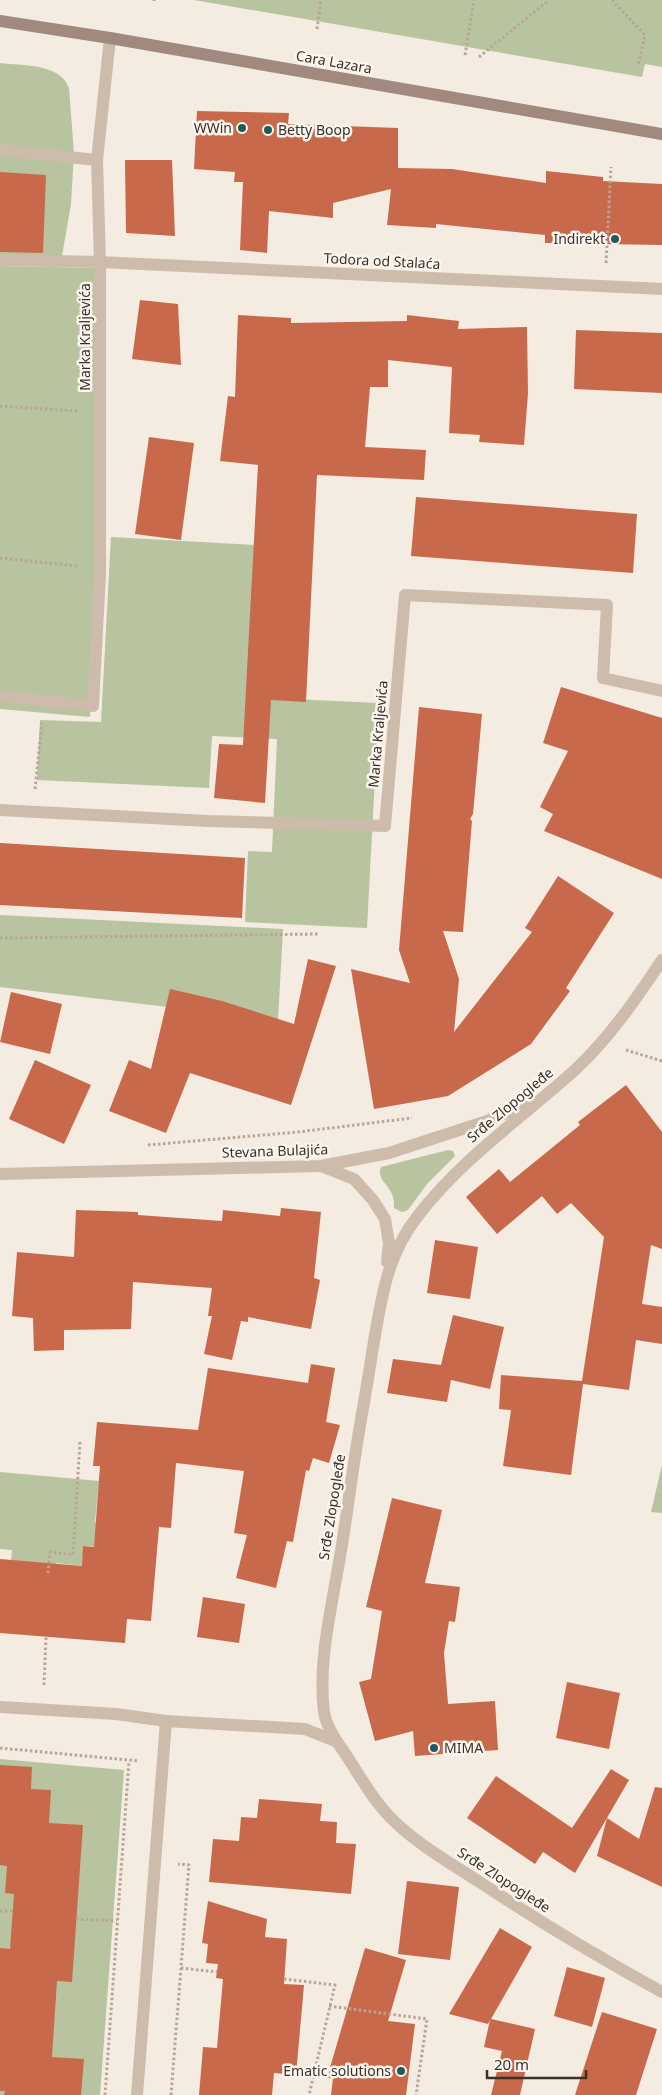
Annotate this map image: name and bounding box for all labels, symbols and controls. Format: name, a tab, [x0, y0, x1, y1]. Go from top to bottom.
street label: Cara Lazara	[295, 45, 373, 78]
place label: WWin	[194, 118, 232, 137]
place label: Betty Boop	[278, 120, 351, 139]
marker: WWin	[236, 122, 248, 134]
marker: Betty Boop	[262, 124, 274, 136]
place label: Indirekt	[553, 229, 605, 248]
marker: Indirekt	[609, 233, 621, 245]
street label: Todora od Stalaća	[323, 248, 441, 273]
street label: Marka Kraljevića	[75, 283, 94, 391]
street label: Marka Kraljevića	[363, 680, 392, 788]
street label: Srđe Zlopogleđe	[463, 1063, 557, 1146]
street label: Stevana Bulajića	[221, 1139, 329, 1162]
street label: Srđe Zlopogleđe	[314, 1452, 349, 1561]
place label: MIMA	[444, 1738, 483, 1757]
marker: MIMA	[428, 1742, 440, 1754]
street label: Srđe Zlopogleđe	[454, 1842, 554, 1917]
scale bar	[487, 2048, 586, 2080]
text: 20 m	[494, 2054, 529, 2074]
place label: Ematic solutions	[283, 2061, 391, 2080]
marker: Ematic solutions	[395, 2065, 407, 2077]

